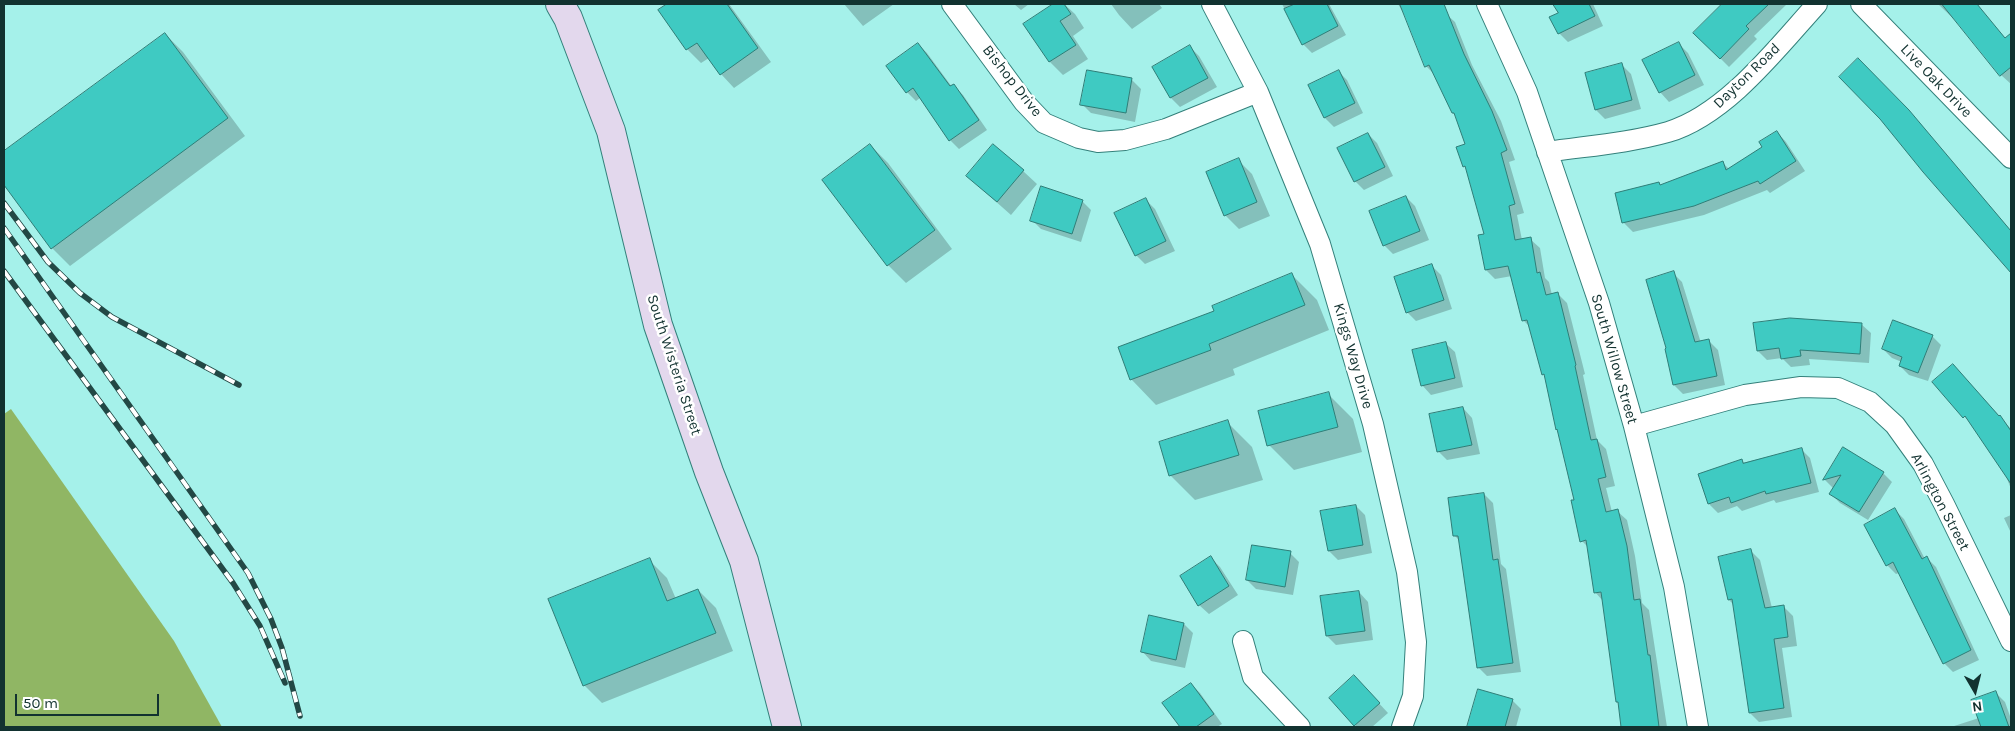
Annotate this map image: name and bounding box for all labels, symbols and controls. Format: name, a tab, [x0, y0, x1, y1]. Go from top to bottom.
street label: Dayton Road	[1710, 40, 1784, 112]
street label: Live Oak Drive	[1896, 40, 1976, 122]
street label: Bishop Drive	[978, 41, 1046, 121]
street label: South Willow Street	[1587, 292, 1641, 426]
street label: South Wisteria Street	[643, 293, 705, 437]
street label: Kings Way Drive	[1329, 301, 1377, 411]
street label: Arlington Street	[1907, 450, 1973, 554]
north arrow	[1950, 666, 2000, 716]
scale bar	[18, 684, 161, 716]
text: 50 m	[23, 694, 58, 712]
text: N	[1971, 697, 1983, 715]

